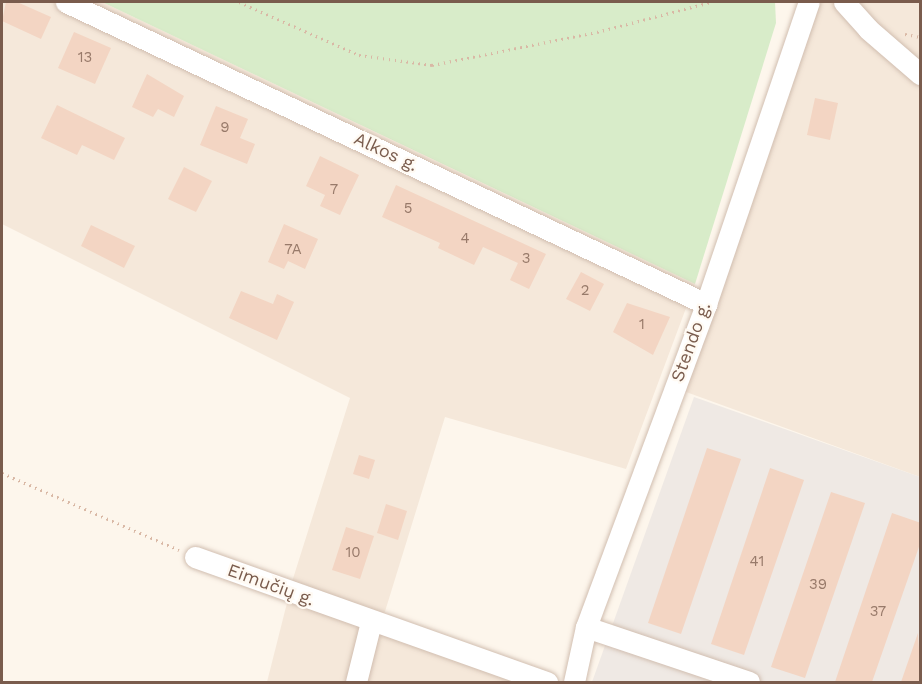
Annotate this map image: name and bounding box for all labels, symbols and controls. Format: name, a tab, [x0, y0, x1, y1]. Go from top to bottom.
house number: 13	[78, 49, 92, 67]
house number: 9	[220, 119, 230, 137]
street label: Alkos g.	[351, 128, 421, 176]
house number: 7	[330, 181, 338, 199]
house number: 5	[404, 200, 412, 218]
house number: 4	[460, 230, 470, 248]
house number: 7A	[284, 241, 302, 259]
house number: 3	[522, 250, 530, 268]
house number: 2	[581, 282, 589, 300]
street label: Stendo g.	[667, 299, 715, 385]
house number: 1	[639, 316, 645, 334]
house number: 10	[345, 544, 361, 562]
house number: 41	[750, 553, 764, 571]
street label: Eimučių g.	[225, 559, 317, 611]
house number: 39	[809, 576, 827, 594]
house number: 37	[870, 603, 886, 621]

